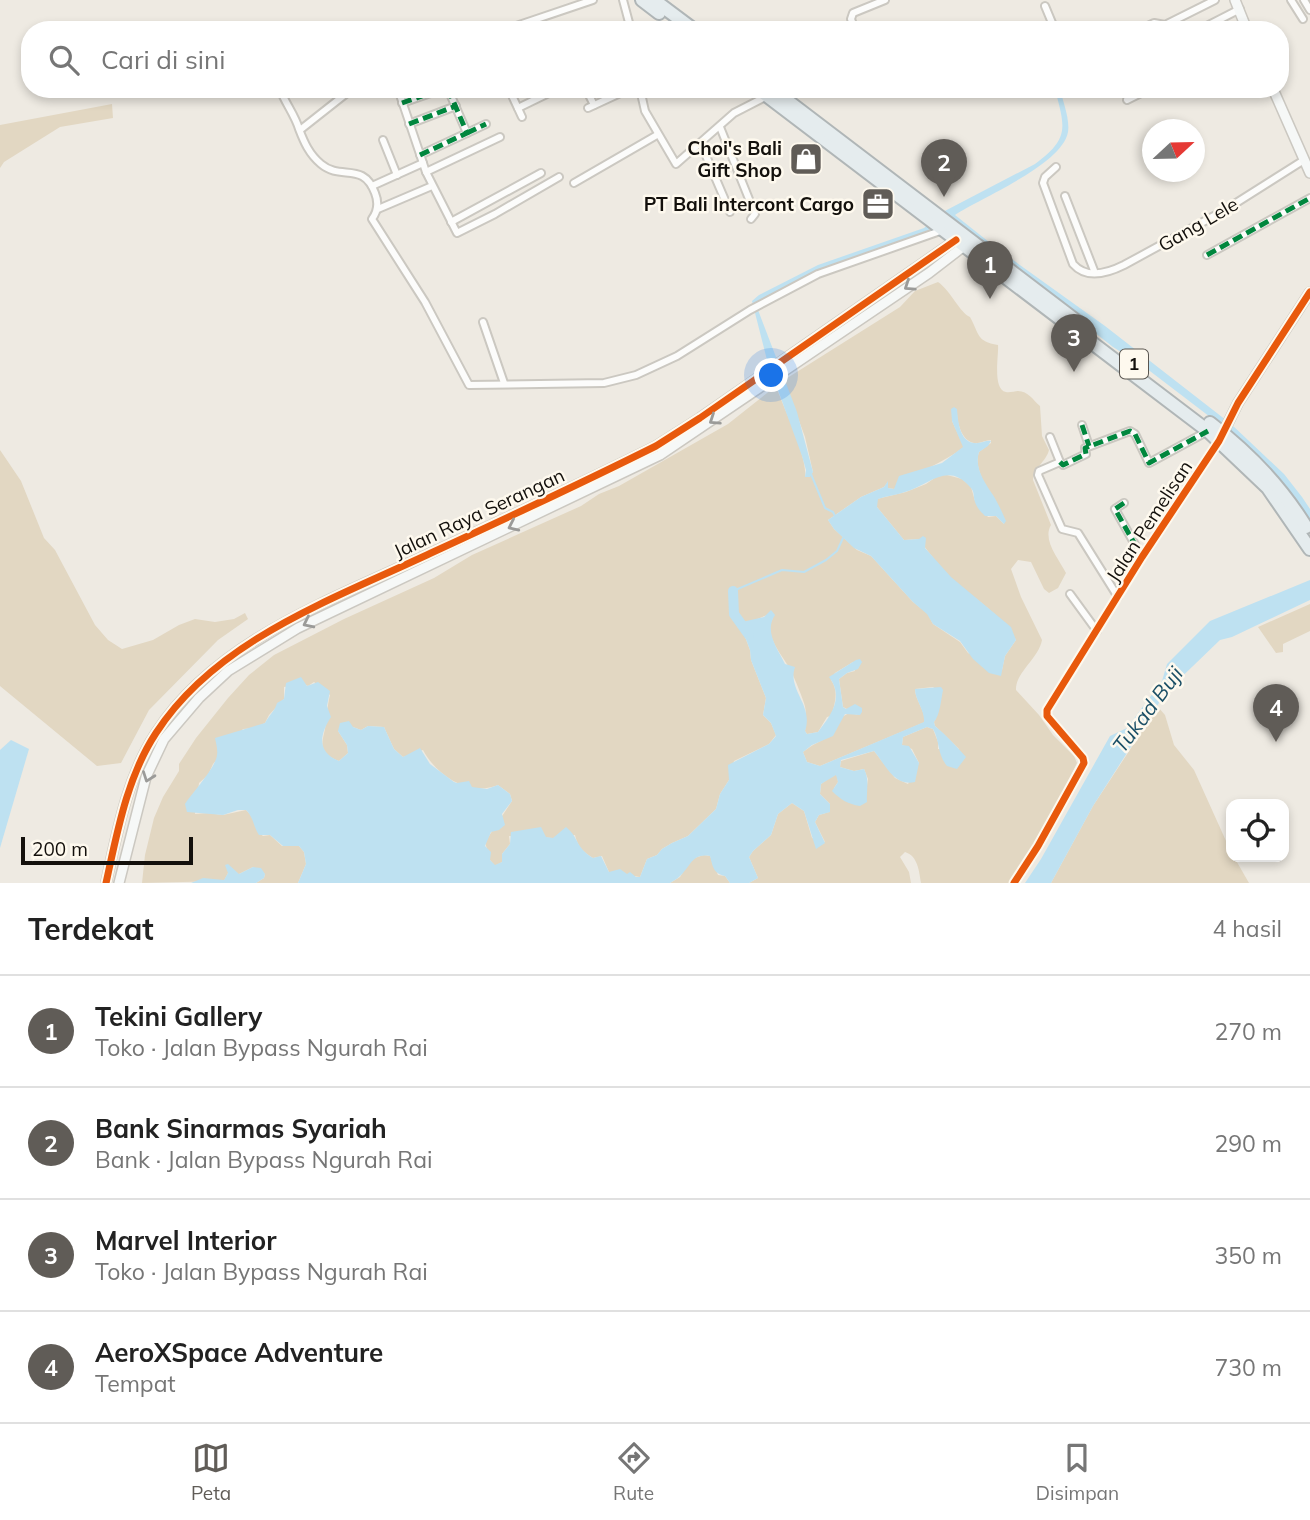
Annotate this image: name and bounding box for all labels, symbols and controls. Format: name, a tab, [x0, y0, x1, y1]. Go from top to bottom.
search box	[21, 21, 1289, 98]
icon: search	[45, 41, 83, 79]
text: Cari di sini	[101, 43, 225, 76]
north arrow	[1142, 119, 1205, 182]
place label: Choi's Bali Gift Shop	[687, 136, 782, 182]
pin: 2	[921, 139, 967, 197]
shop icon: Choi's Bali Gift Shop	[787, 140, 825, 178]
office icon: PT Bali Intercont Cargo	[859, 185, 897, 223]
place label: PT Bali Intercont Cargo	[644, 192, 854, 216]
street label: Gang Lele	[1154, 192, 1242, 256]
pin: 1	[967, 241, 1013, 299]
one-way arrow	[904, 278, 917, 290]
pin: 3	[1051, 314, 1097, 372]
road number: 1	[1120, 350, 1148, 378]
your location	[754, 358, 788, 392]
one-way arrow	[709, 412, 722, 424]
street label: Jalan Pemelisan	[1101, 456, 1197, 586]
street label: Jalan Raya Serangan	[390, 463, 568, 563]
one-way arrow	[508, 518, 521, 532]
one-way arrow	[303, 615, 315, 629]
water label: Tukad Buji	[1106, 660, 1189, 758]
pin: 4	[1253, 684, 1299, 742]
one-way arrow	[142, 770, 156, 782]
map controls	[1226, 799, 1289, 862]
button: locate	[1226, 799, 1289, 862]
scale bar	[21, 834, 192, 866]
text: 200 m	[32, 837, 88, 861]
text: Terdekat	[28, 910, 154, 948]
text: 4 hasil	[1213, 914, 1282, 943]
text: Tekini Gallery	[95, 1000, 262, 1033]
text: 1	[44, 1017, 58, 1046]
text: 270 m	[1214, 1017, 1282, 1046]
text: Toko · Jalan Bypass Ngurah Rai	[95, 1033, 428, 1062]
text: Bank Sinarmas Syariah	[95, 1112, 387, 1145]
text: 2	[44, 1129, 58, 1158]
text: 290 m	[1214, 1129, 1282, 1158]
text: Bank · Jalan Bypass Ngurah Rai	[95, 1145, 432, 1174]
text: Marvel Interior	[95, 1224, 276, 1257]
text: 3	[44, 1241, 58, 1270]
text: 350 m	[1214, 1241, 1282, 1270]
text: Toko · Jalan Bypass Ngurah Rai	[95, 1257, 428, 1286]
text: AeroXSpace Adventure	[95, 1336, 383, 1369]
text: 4	[44, 1353, 58, 1382]
text: 730 m	[1214, 1353, 1282, 1382]
text: Tempat	[95, 1369, 176, 1398]
tab: Peta	[191, 1439, 231, 1505]
tab: Rute	[613, 1439, 654, 1505]
tab: Disimpan	[1036, 1439, 1119, 1505]

